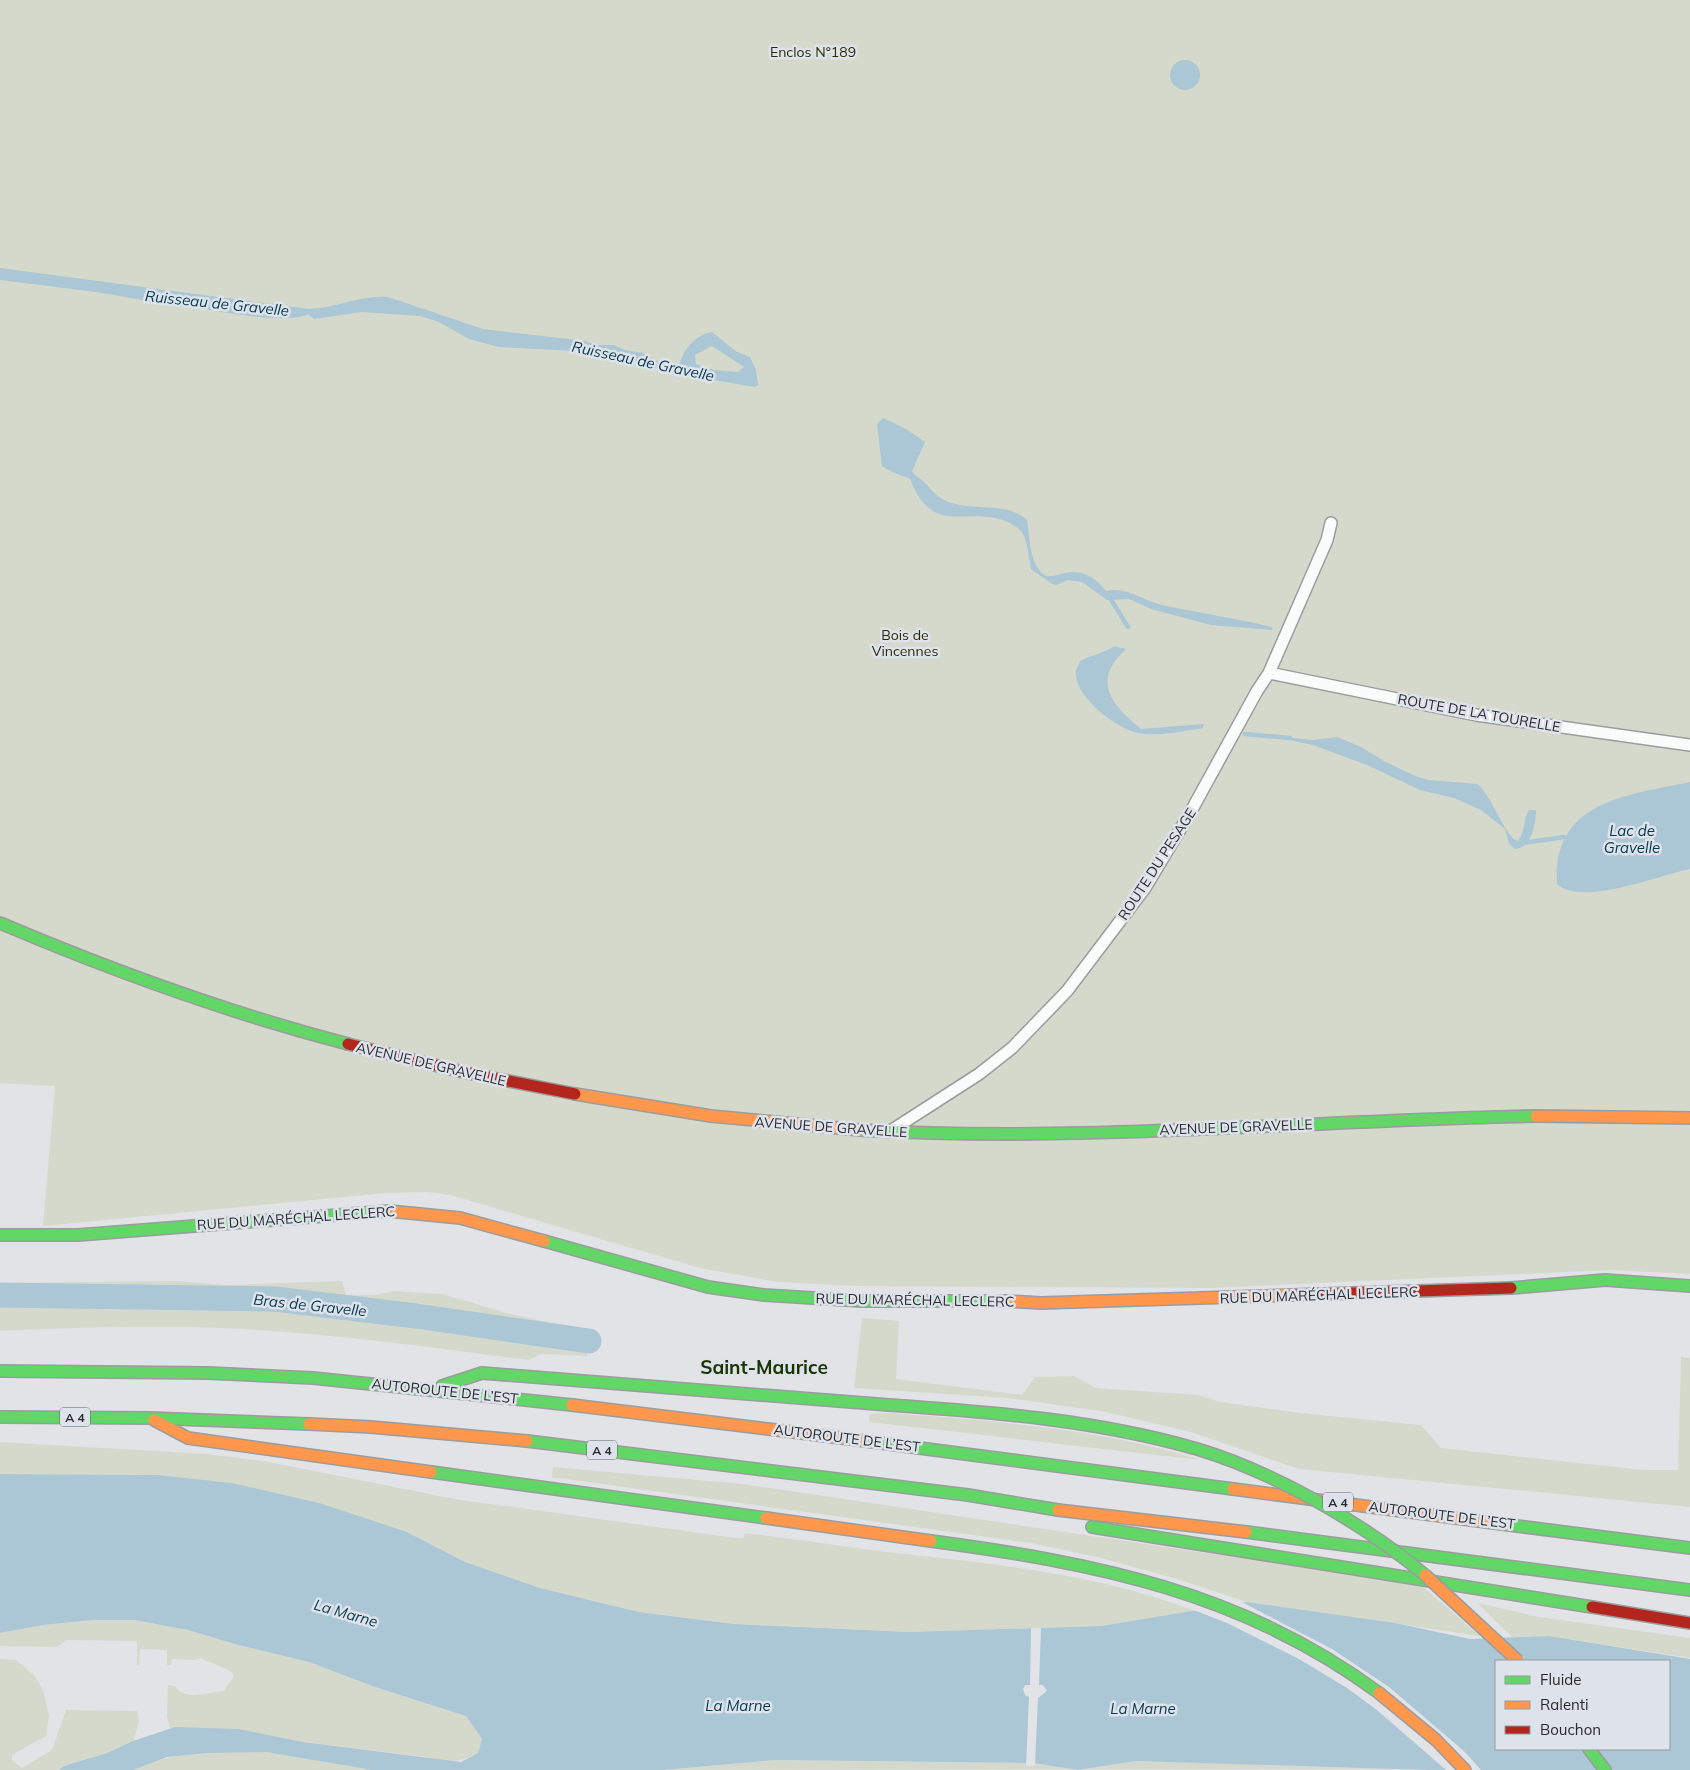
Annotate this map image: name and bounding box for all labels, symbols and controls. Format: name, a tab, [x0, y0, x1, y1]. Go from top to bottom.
park label: Enclos N°189	[770, 43, 856, 61]
water label: Ruisseau de Gravelle	[144, 286, 290, 320]
water label: Ruisseau de Gravelle	[570, 337, 716, 385]
park label: Bois de Vincennes	[872, 626, 938, 660]
street label: ROUTE DE LA TOURELLE	[1396, 690, 1562, 736]
street label: ROUTE DU PESAGE	[1114, 805, 1200, 923]
water label: Lac de Gravelle	[1604, 821, 1660, 857]
street label: AVENUE DE GRAVELLE	[354, 1038, 508, 1090]
street label: AVENUE DE GRAVELLE	[754, 1113, 908, 1141]
street label: AVENUE DE GRAVELLE	[1159, 1115, 1313, 1139]
street label: RUE DU MARÉCHAL LECLERC	[196, 1202, 396, 1234]
street label: RUE DU MARÉCHAL LECLERC	[1219, 1283, 1419, 1307]
street label: RUE DU MARÉCHAL LECLERC	[816, 1289, 1014, 1311]
water label: Bras de Gravelle	[253, 1290, 367, 1320]
district label: Saint-Maurice	[700, 1355, 828, 1379]
street label: AUTOROUTE DE L’EST	[371, 1374, 520, 1408]
road number: A 4	[60, 1408, 90, 1426]
street label: AUTOROUTE DE L’EST	[773, 1420, 922, 1456]
road number: A 4	[587, 1440, 617, 1460]
road number: A 4	[1323, 1492, 1353, 1511]
street label: AUTOROUTE DE L’EST	[1368, 1497, 1517, 1533]
water label: La Marne	[312, 1595, 380, 1631]
legend	[1495, 1660, 1670, 1750]
text: Fluide	[1540, 1670, 1581, 1689]
text: Ralenti	[1540, 1695, 1589, 1714]
water label: La Marne	[705, 1696, 771, 1715]
water label: La Marne	[1110, 1699, 1176, 1718]
text: Bouchon	[1540, 1720, 1601, 1739]

